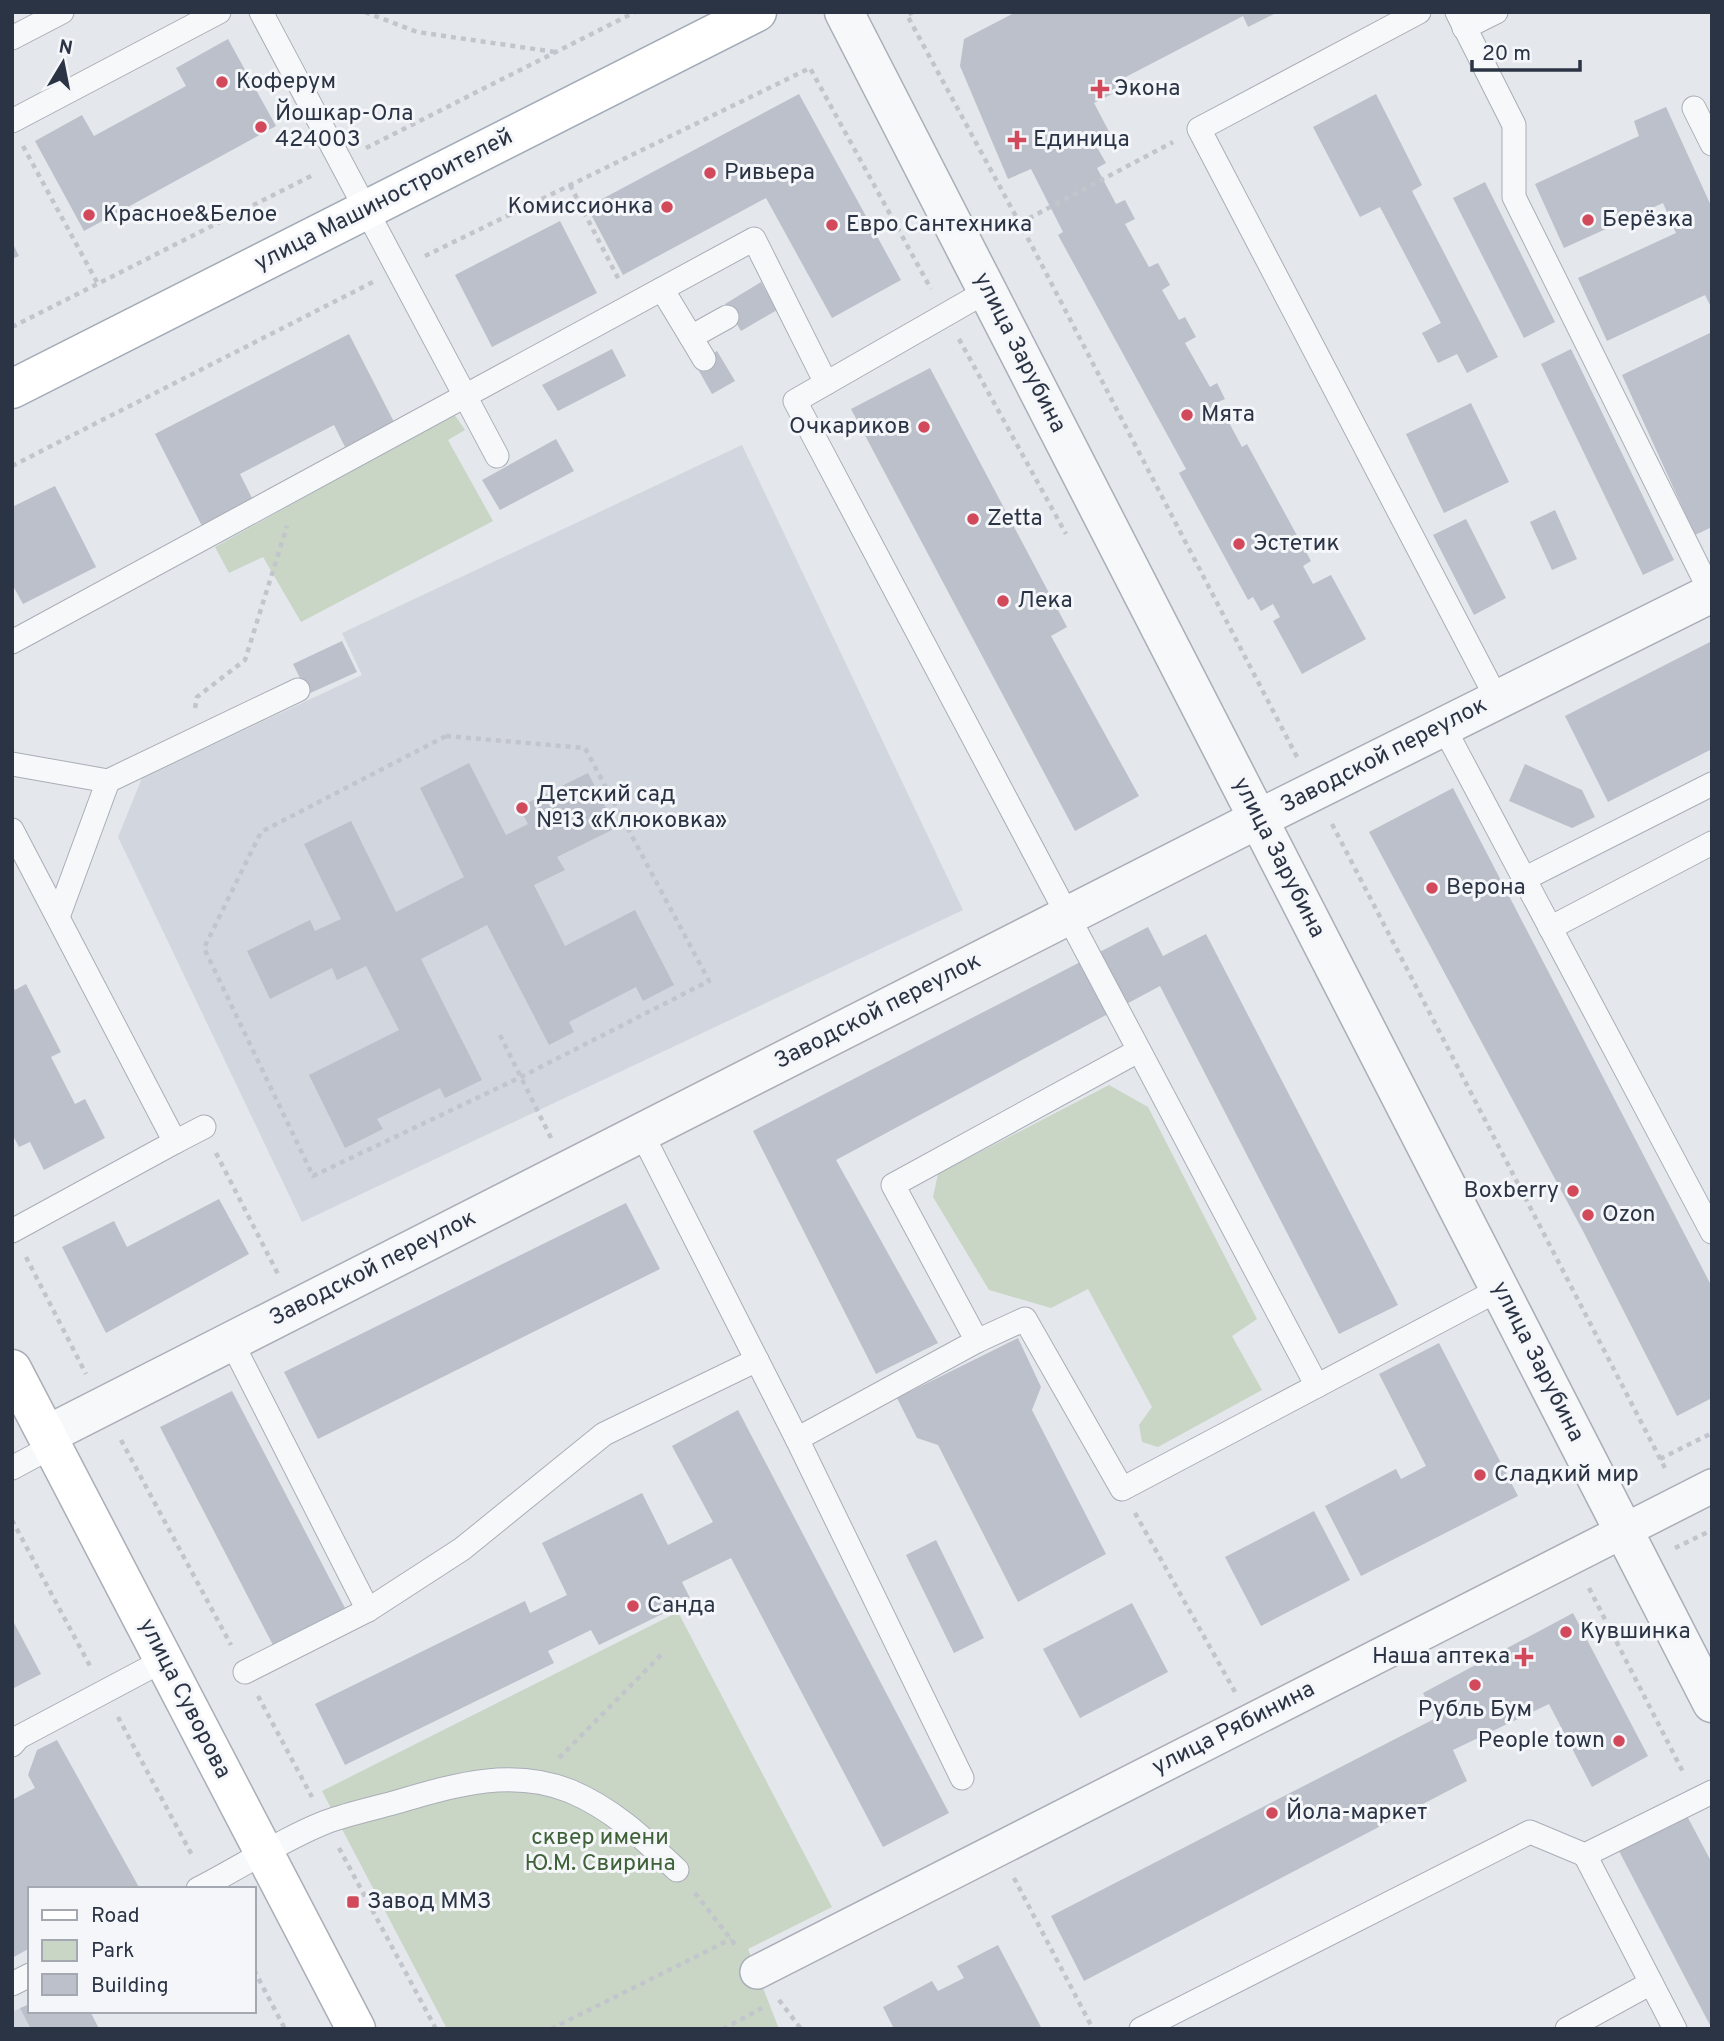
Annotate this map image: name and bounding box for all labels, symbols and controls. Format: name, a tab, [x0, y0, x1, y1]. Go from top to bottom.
north arrow	[28, 28, 98, 98]
scale bar	[1472, 28, 1580, 72]
text: N	[57, 35, 74, 61]
text: 20 m	[1482, 41, 1531, 68]
place label: Коферум	[236, 68, 336, 97]
marker: Коферум	[214, 74, 230, 90]
place label: Экона	[1114, 75, 1180, 104]
marker: Экона	[1092, 81, 1108, 97]
place label: Йошкар-Ола 424003	[275, 98, 413, 155]
marker: Йошкар-Ола 424003	[253, 119, 269, 135]
street label: улица Машиностроителей	[250, 123, 518, 279]
place label: Единица	[1033, 126, 1130, 155]
marker: Единица	[1007, 130, 1027, 150]
place label: Ривьера	[724, 159, 815, 188]
marker: Ривьера	[702, 165, 718, 181]
place label: Комиссионка	[508, 193, 653, 222]
marker: Комиссионка	[659, 199, 675, 215]
place label: Красное&Белое	[103, 201, 277, 230]
place label: Берёзка	[1602, 206, 1693, 235]
marker: Красное&Белое	[81, 207, 97, 223]
place label: Евро Сантехника	[846, 211, 1032, 240]
marker: Берёзка	[1580, 212, 1596, 228]
marker: Евро Сантехника	[824, 217, 840, 233]
street label: улица Зарубина	[966, 268, 1072, 438]
place label: Мята	[1201, 401, 1255, 430]
marker: Мята	[1179, 407, 1195, 423]
place label: Очкариков	[789, 413, 910, 442]
marker: Очкариков	[916, 419, 932, 435]
place label: Zetta	[987, 505, 1043, 534]
marker: Zetta	[965, 511, 981, 527]
place label: Эстетик	[1253, 530, 1340, 559]
marker: Эстетик	[1231, 536, 1247, 552]
place label: Лека	[1017, 587, 1073, 616]
marker: Лека	[995, 593, 1011, 609]
street label: Заводской переулок	[1276, 691, 1492, 821]
street label: улица Зарубина	[1225, 773, 1331, 943]
place label: Детский сад №13 «Клюковка»	[536, 781, 727, 836]
marker: Детский сад №13 «Клюковка»	[514, 800, 530, 816]
place label: Верона	[1446, 874, 1526, 903]
marker: Верона	[1424, 880, 1440, 896]
street label: Заводской переулок	[770, 947, 986, 1077]
place label: Boxberry	[1463, 1177, 1559, 1206]
marker: Boxberry	[1565, 1183, 1581, 1199]
place label: Ozon	[1602, 1201, 1655, 1230]
street label: Заводской переулок	[265, 1204, 481, 1334]
marker: Ozon	[1580, 1207, 1596, 1223]
street label: улица Зарубина	[1484, 1277, 1590, 1447]
place label: Сладкий мир	[1494, 1461, 1639, 1490]
marker: Сладкий мир	[1472, 1467, 1488, 1483]
place label: Санда	[647, 1592, 715, 1621]
marker: Санда	[625, 1598, 641, 1614]
street label: улица Суворова	[131, 1614, 237, 1784]
place label: Кувшинка	[1580, 1618, 1691, 1647]
marker: Кувшинка	[1558, 1624, 1574, 1640]
place label: Наша аптека	[1372, 1643, 1510, 1672]
marker: Наша аптека	[1516, 1649, 1532, 1665]
street label: улица Рябинина	[1148, 1676, 1320, 1782]
marker: Рубль Бум	[1467, 1677, 1483, 1693]
place label: Рубль Бум	[1418, 1696, 1532, 1725]
place label: People town	[1478, 1727, 1605, 1756]
marker: People town	[1611, 1733, 1627, 1749]
place label: Йола-маркет	[1286, 1797, 1427, 1828]
marker: Йола-маркет	[1264, 1805, 1280, 1821]
park label: сквер имени Ю.М. Свирина	[524, 1824, 676, 1879]
legend	[28, 1887, 256, 2013]
place label: Завод ММЗ	[367, 1888, 492, 1917]
marker: Завод ММЗ	[345, 1894, 361, 1910]
text: Road	[91, 1903, 140, 1930]
text: Park	[91, 1938, 134, 1965]
text: Building	[91, 1973, 169, 2000]

